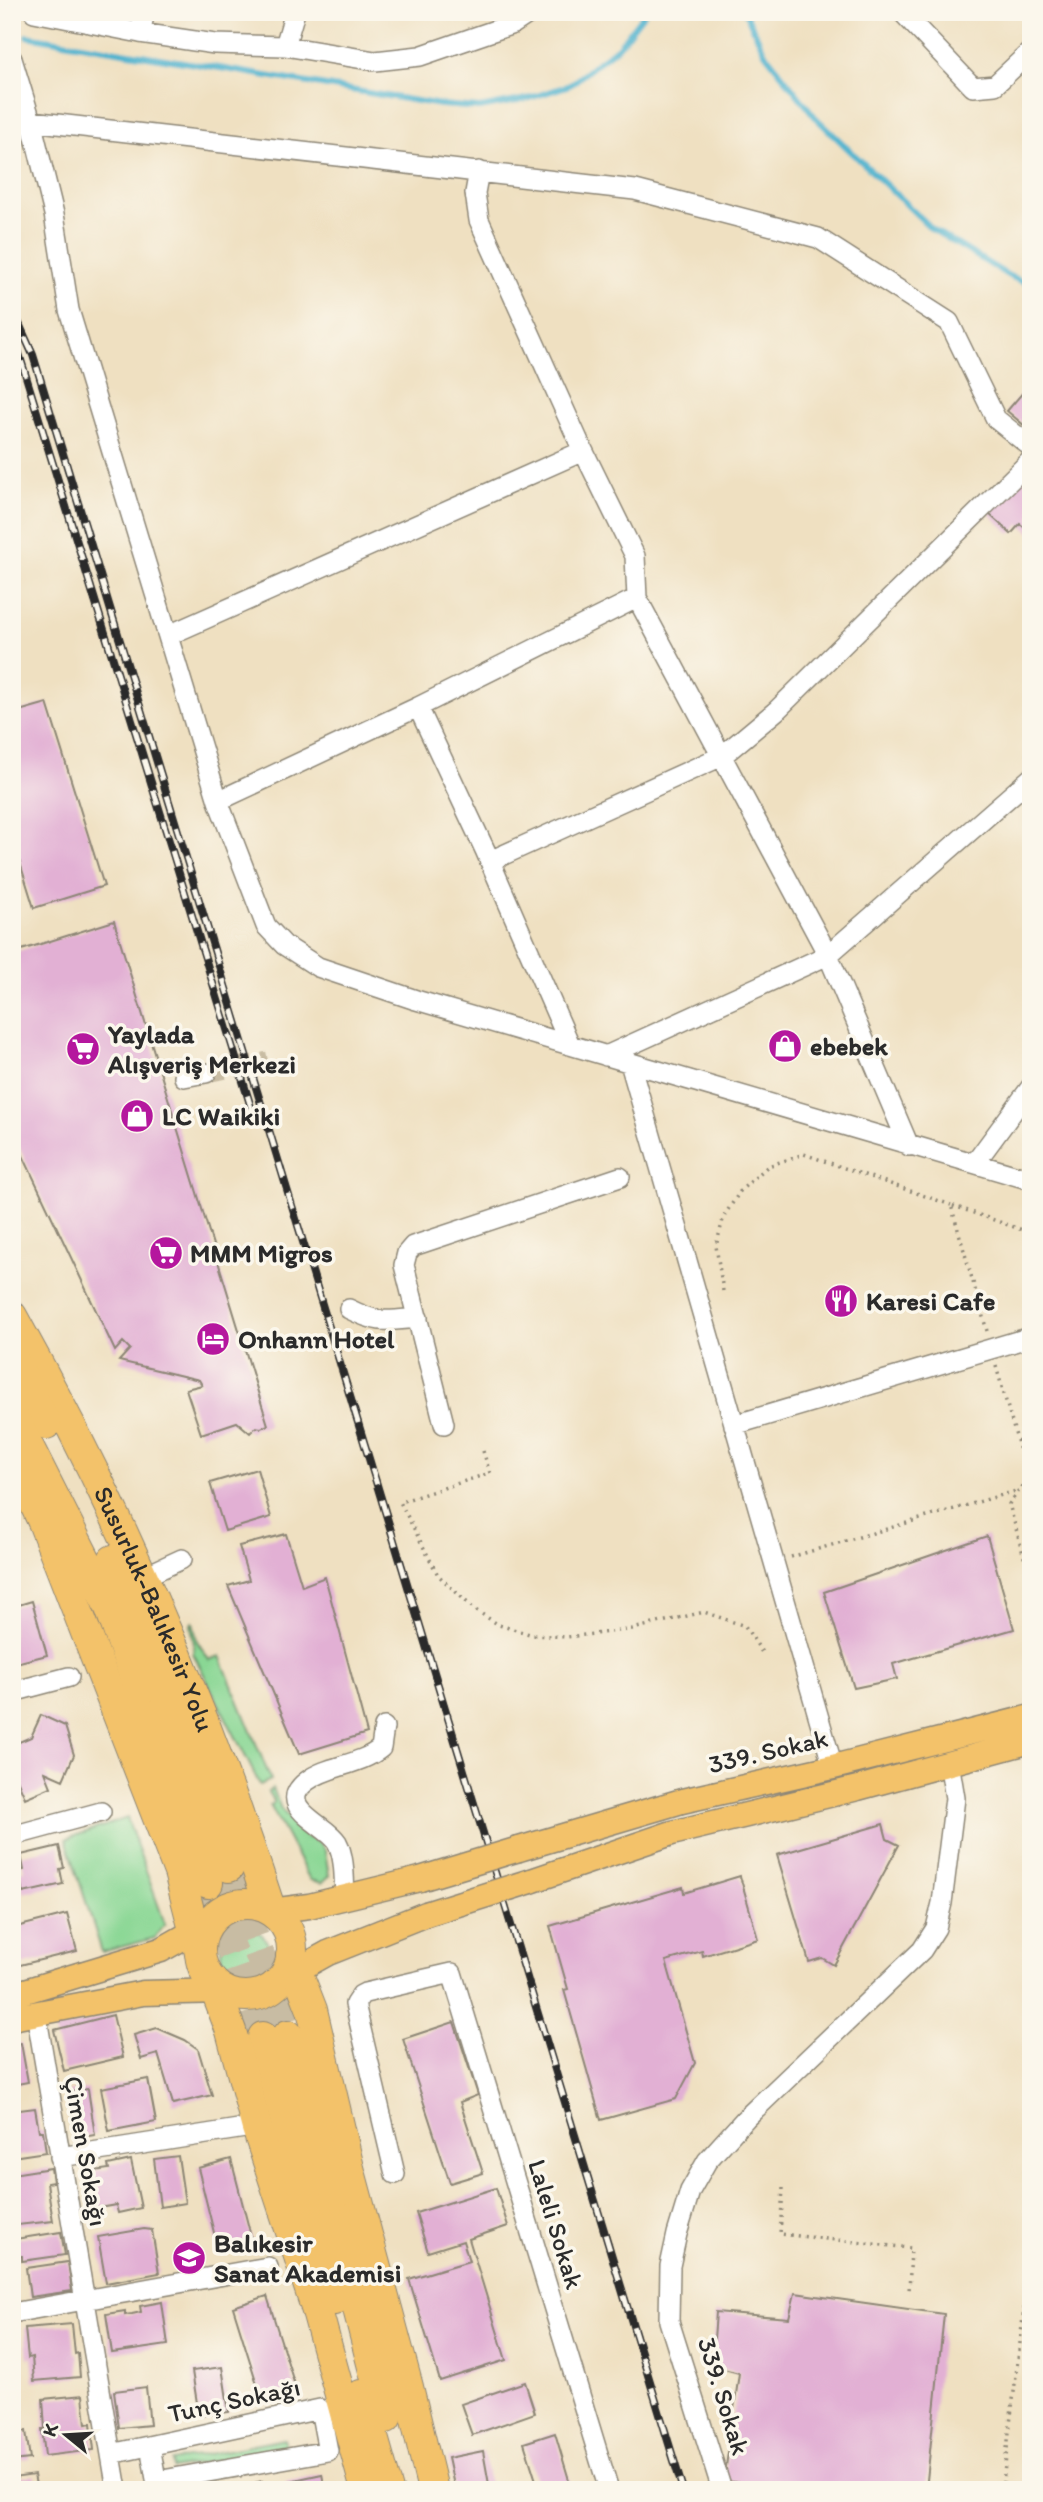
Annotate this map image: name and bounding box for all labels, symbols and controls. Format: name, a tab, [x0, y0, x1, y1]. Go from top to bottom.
place label: Yaylada Alışveriş Merkezi	[107, 1018, 296, 1080]
shop icon: ebebek	[766, 1027, 804, 1065]
supermarket icon: Yaylada Alışveriş Merkezi	[64, 1030, 102, 1068]
place label: ebebek	[810, 1030, 888, 1062]
shop icon: LC Waikiki	[118, 1097, 156, 1135]
place label: LC Waikiki	[162, 1100, 280, 1132]
supermarket icon: MMM Migros	[147, 1234, 185, 1272]
place label: MMM Migros	[190, 1237, 333, 1269]
restaurant icon: Karesi Cafe	[822, 1282, 860, 1320]
place label: Karesi Cafe	[866, 1285, 995, 1317]
hotel icon: Onhann Hotel	[194, 1320, 232, 1358]
place label: Onhann Hotel	[238, 1323, 395, 1355]
street label: Susurluk-Balıkesir Yolu	[87, 1481, 222, 1736]
street label: 339. Sokak	[705, 1722, 831, 1780]
street label: Çimen Sokağı	[57, 2073, 115, 2229]
street label: Laleli Sokak	[521, 2155, 591, 2293]
place label: Balıkesir Sanat Akademisi	[214, 2227, 401, 2289]
school or university icon: Balıkesir Sanat Akademisi	[170, 2239, 208, 2277]
street label: 339. Sokak	[691, 2333, 757, 2459]
street label: Tunç Sokağı	[165, 2370, 303, 2430]
north arrow	[32, 2400, 102, 2470]
text: K	[37, 2420, 63, 2439]

